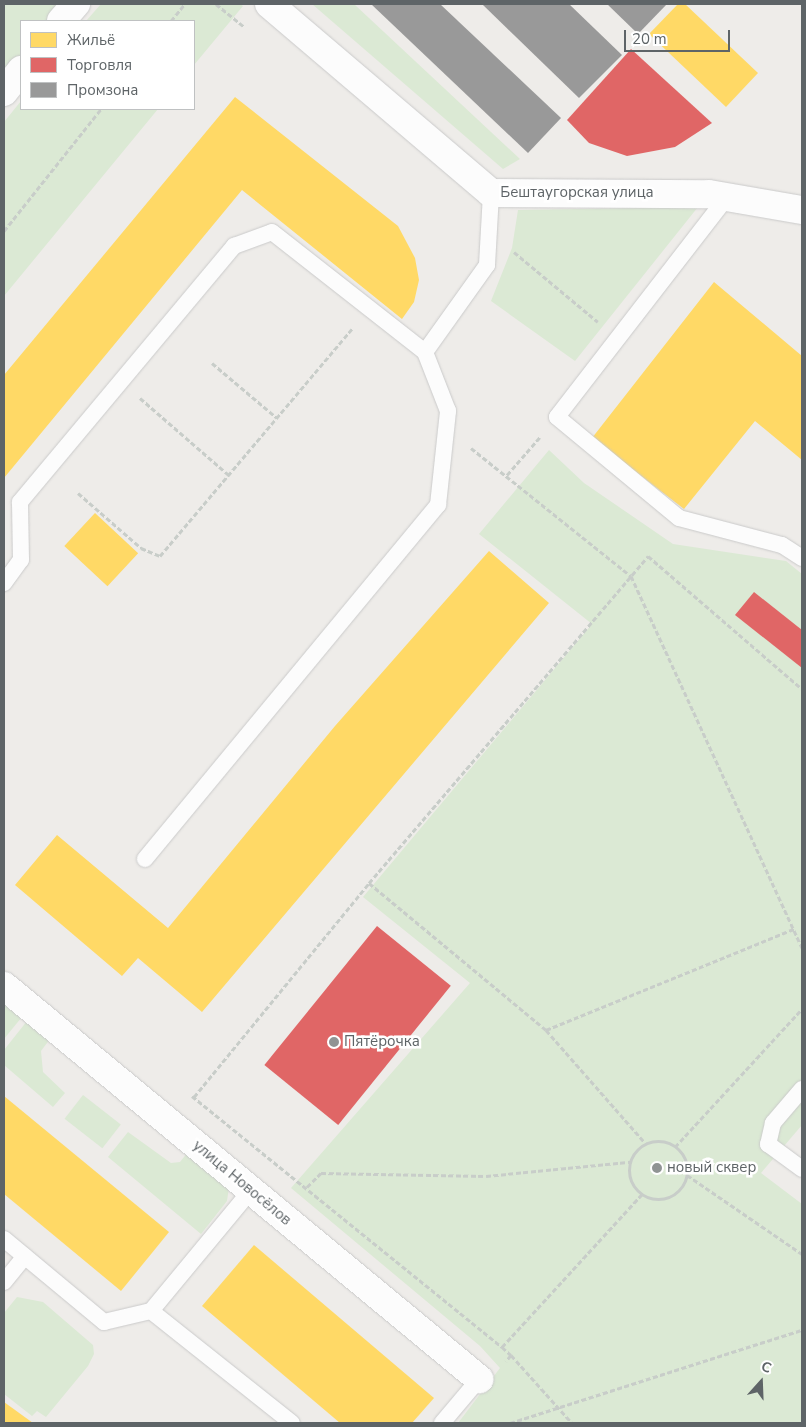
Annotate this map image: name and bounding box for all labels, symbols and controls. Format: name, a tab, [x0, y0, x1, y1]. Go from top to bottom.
legend	[20, 20, 195, 110]
scale bar	[626, 20, 732, 52]
text: 20 m	[632, 29, 667, 49]
text: Жильё	[67, 30, 115, 50]
text: Торговля	[67, 55, 132, 75]
text: Промзона	[67, 80, 138, 100]
street label: Бештаугорская улица	[500, 184, 654, 202]
place label: Пятёрочка	[344, 1033, 420, 1051]
marker: Пятёрочка	[328, 1036, 340, 1048]
street label: улица Новосёлов	[189, 1137, 295, 1229]
place label: новый сквер	[667, 1159, 756, 1177]
marker: новый сквер	[651, 1162, 663, 1174]
north arrow	[736, 1357, 786, 1407]
text: С	[759, 1357, 774, 1378]

